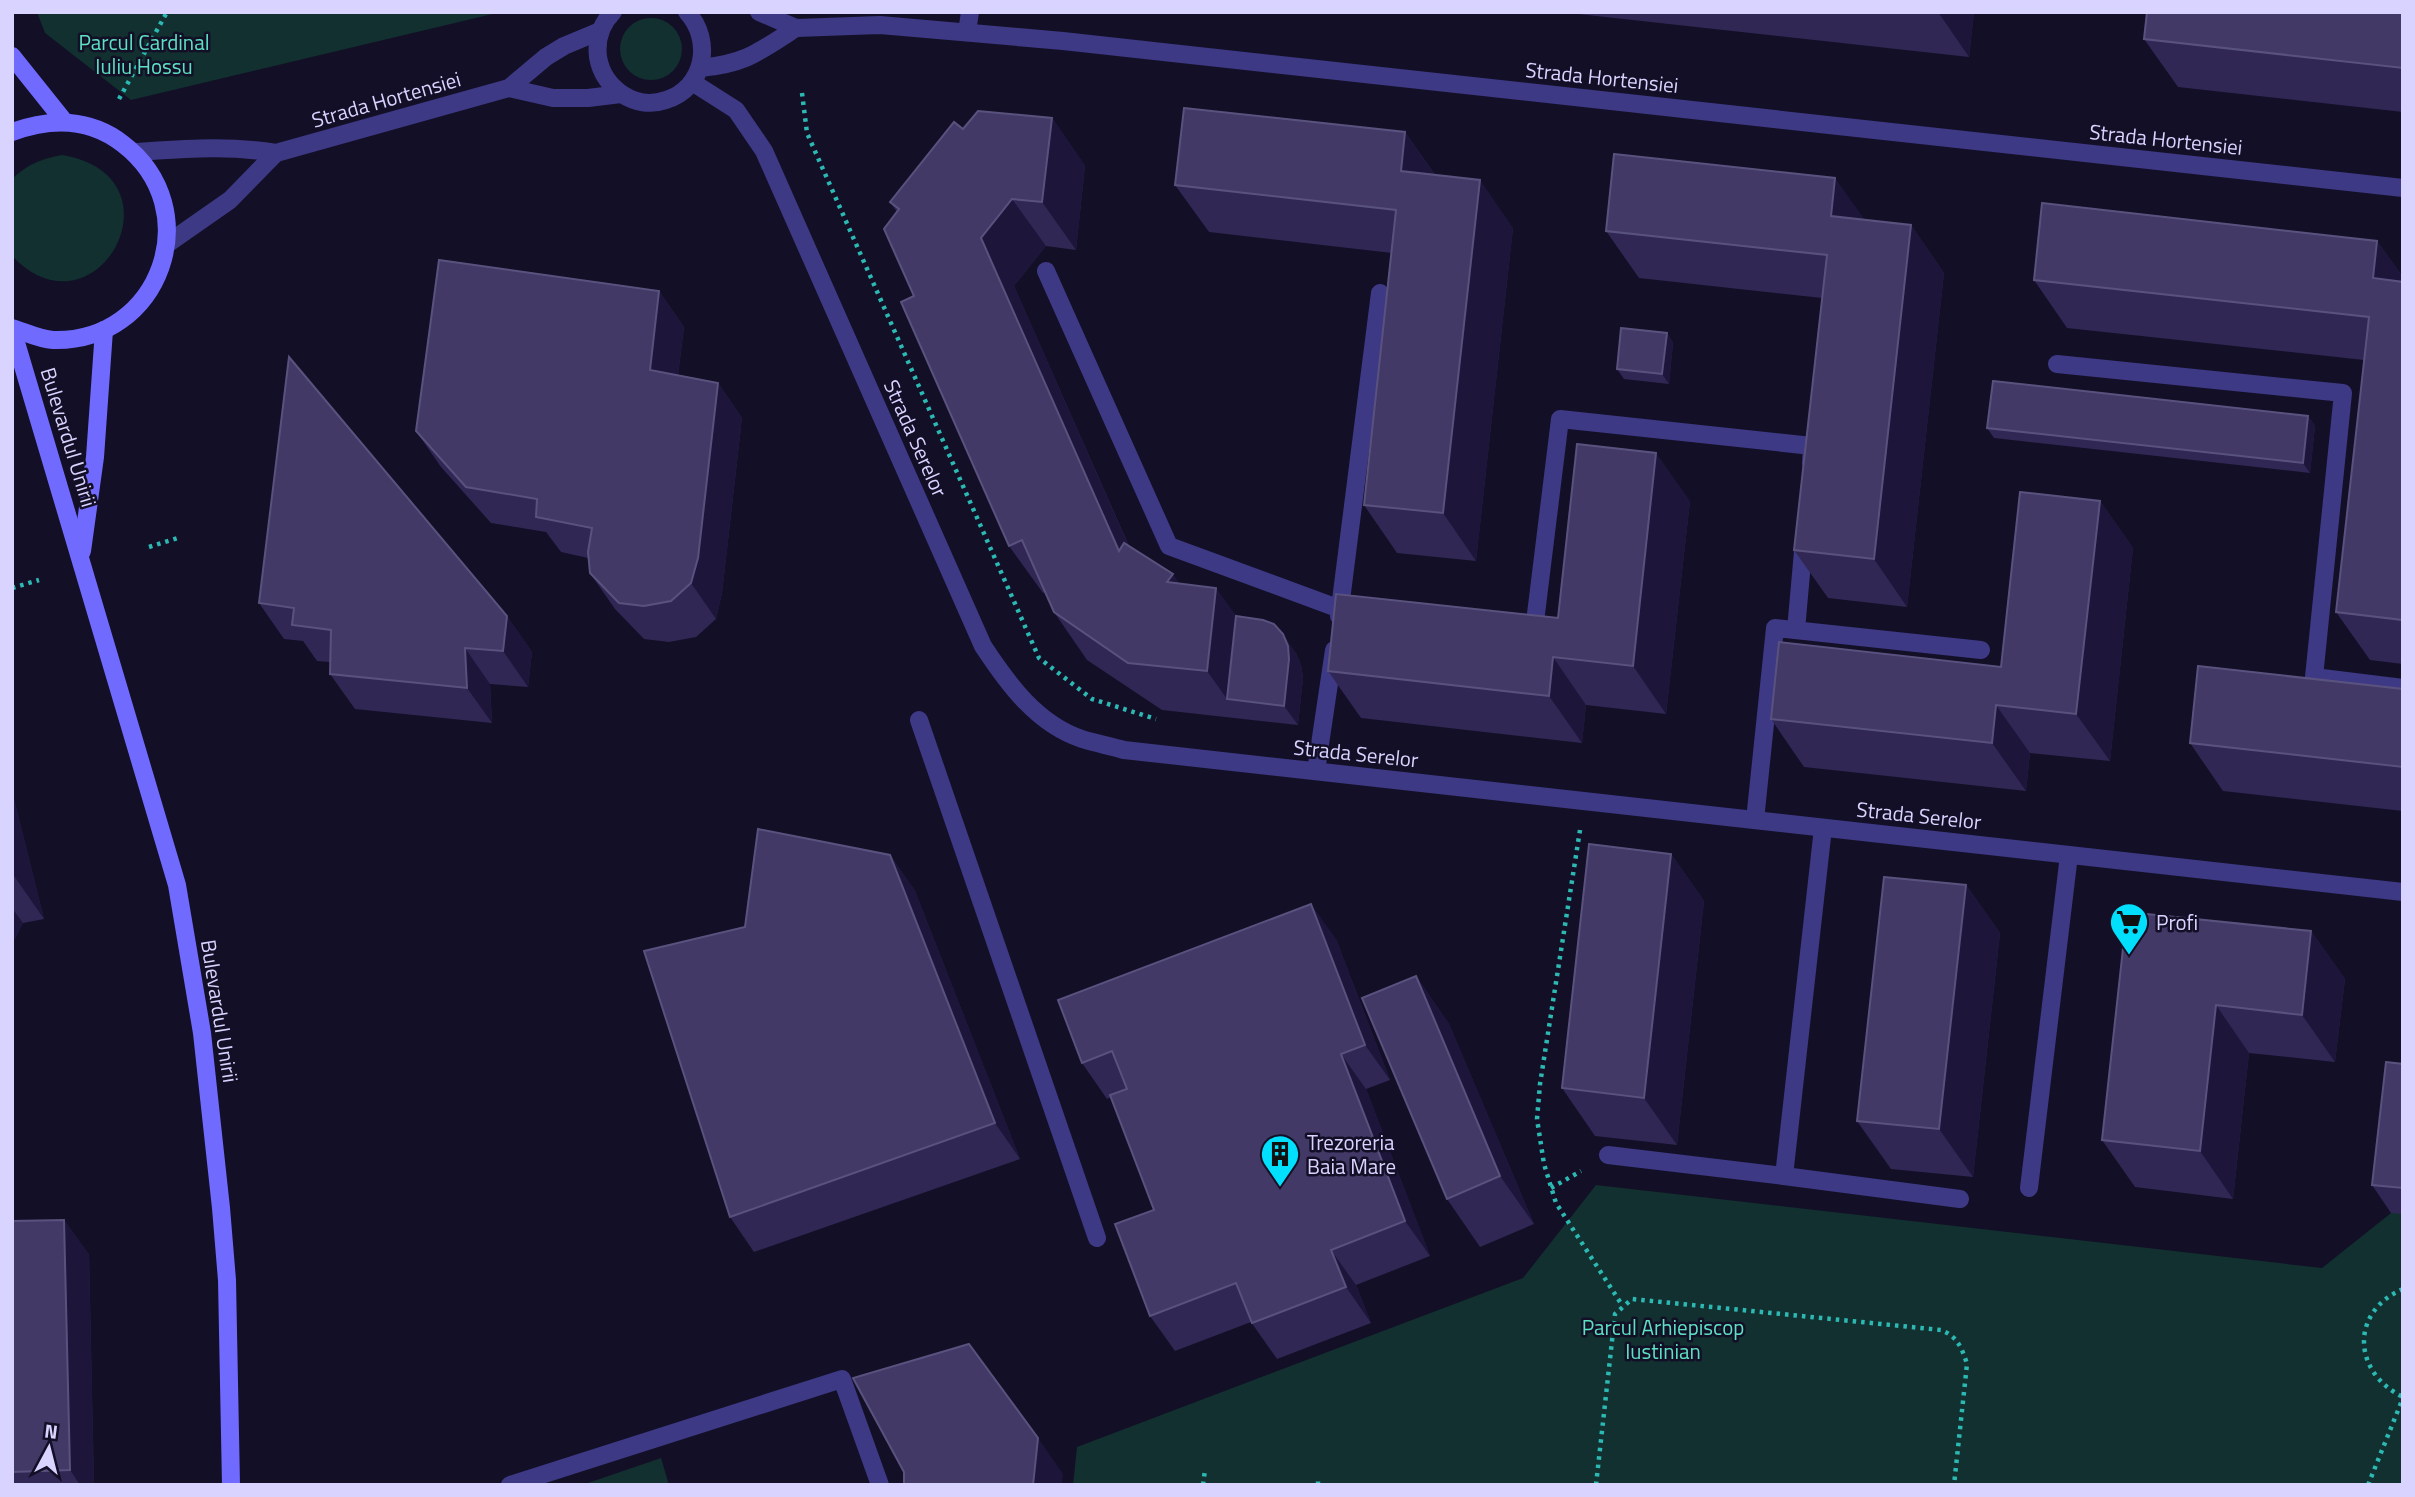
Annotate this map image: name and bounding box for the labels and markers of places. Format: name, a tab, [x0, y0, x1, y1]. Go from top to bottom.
supermarket icon: Profi	[2108, 901, 2150, 956]
place label: Profi	[2156, 906, 2198, 938]
place label: Trezoreria Baia Mare	[1307, 1126, 1396, 1182]
building icon: Trezoreria Baia Mare	[1259, 1133, 1301, 1188]

